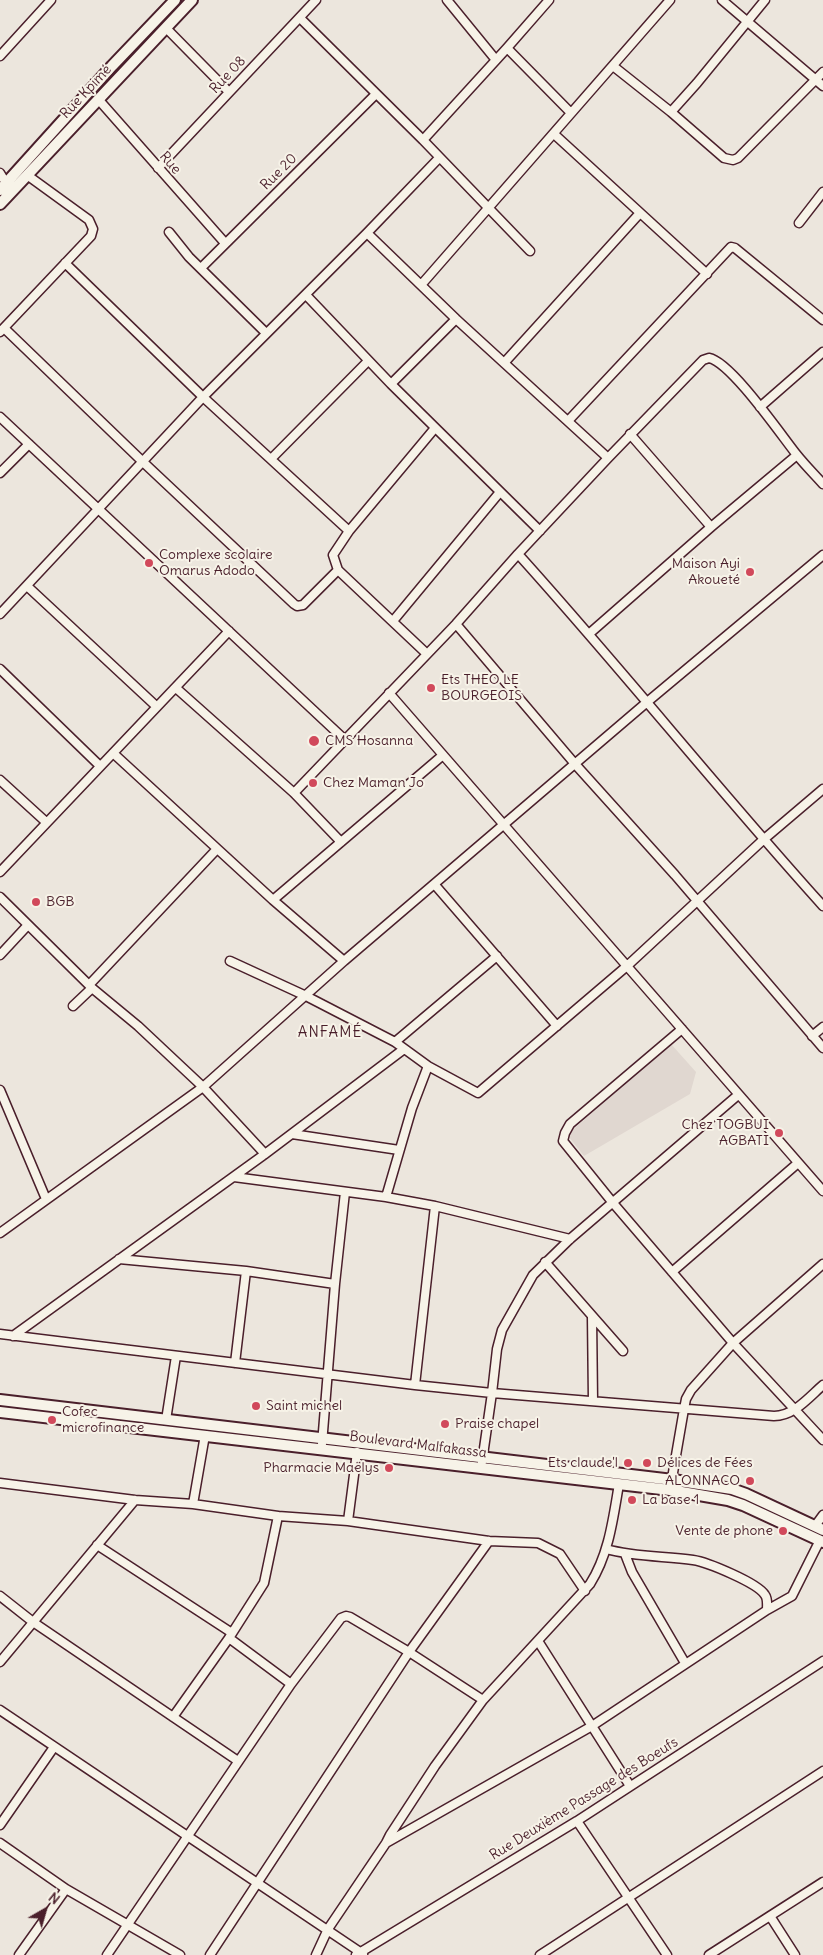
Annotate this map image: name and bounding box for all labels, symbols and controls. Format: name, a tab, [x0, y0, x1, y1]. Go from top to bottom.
street label: Rue 08	[206, 53, 250, 97]
street label: Rue Kpimé	[57, 62, 115, 122]
street label: Rue	[156, 148, 184, 178]
street label: Rue 20	[257, 150, 301, 194]
place label: Complexe scolaire Omarus Adodo	[159, 547, 273, 580]
place label: Maison Ayi Akoueté	[672, 556, 740, 588]
marker: Complexe scolaire Omarus Adodo	[143, 557, 155, 569]
marker: Maison Ayi Akoueté	[744, 566, 756, 578]
place label: Ets THEO LE BOURGEOIS	[441, 672, 522, 704]
marker: Ets THEO LE BOURGEOIS	[425, 682, 437, 694]
place label: CMS Hosanna	[325, 733, 413, 749]
marker: CMS Hosanna	[307, 734, 321, 748]
place label: Chez Maman Jo	[323, 775, 424, 791]
marker: Chez Maman Jo	[307, 777, 319, 789]
place label: BGB	[46, 894, 74, 910]
marker: BGB	[30, 896, 42, 908]
district label: ANFAMÉ	[297, 1024, 363, 1042]
place label: Chez TOGBUI AGBATI	[681, 1117, 769, 1150]
marker: Chez TOGBUI AGBATI	[773, 1127, 785, 1139]
place label: Saint michel	[266, 1398, 342, 1414]
marker: Saint michel	[250, 1400, 262, 1412]
place label: Cofec microfinance	[62, 1404, 144, 1436]
marker: Cofec microfinance	[46, 1414, 58, 1426]
place label: Praise chapel	[455, 1416, 539, 1432]
marker: Praise chapel	[439, 1418, 451, 1430]
street label: Boulevard Malfakassa	[348, 1428, 488, 1462]
place label: Ets claude'l	[548, 1455, 618, 1471]
place label: Délices de Fées	[657, 1455, 753, 1471]
marker: Ets claude'l	[622, 1457, 634, 1469]
marker: Délices de Fées	[641, 1457, 653, 1469]
place label: Pharmacie Maëlys	[263, 1460, 379, 1476]
marker: Pharmacie Maëlys	[383, 1462, 395, 1474]
place label: ALONNACO	[665, 1473, 740, 1489]
marker: ALONNACO	[744, 1475, 756, 1487]
place label: La base 1	[642, 1492, 699, 1508]
marker: La base 1	[626, 1494, 638, 1506]
place label: Vente de phone	[675, 1523, 773, 1539]
marker: Vente de phone	[777, 1525, 789, 1537]
street label: Rue Deuxième Passage des Boeufs	[487, 1734, 681, 1864]
north arrow	[20, 1885, 70, 1935]
text: N	[45, 1888, 64, 1908]

